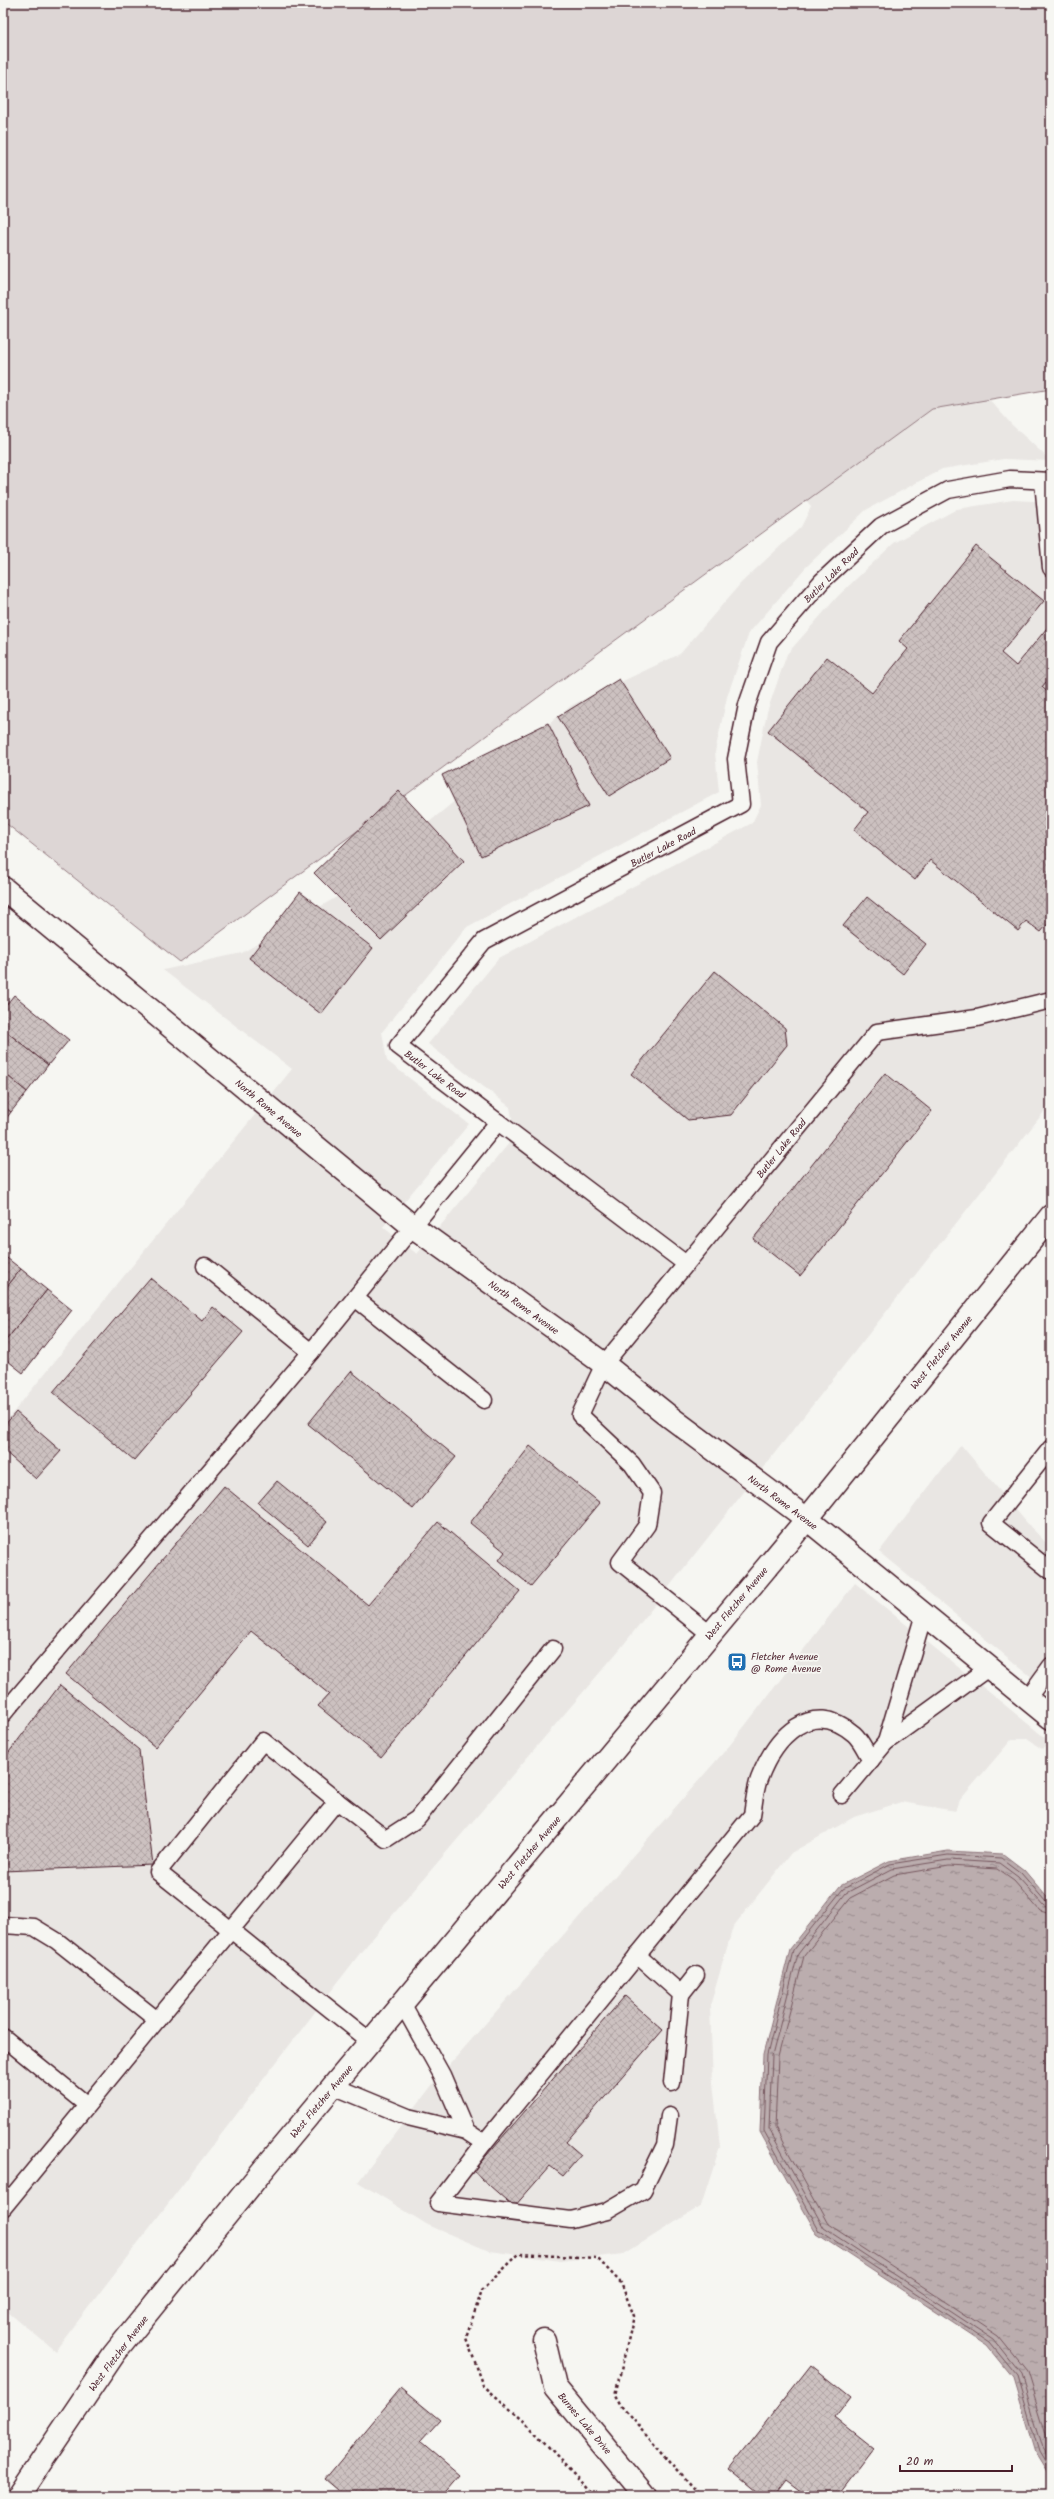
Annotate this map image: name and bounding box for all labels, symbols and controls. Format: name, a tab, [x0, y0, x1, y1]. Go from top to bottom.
street label: Butler Lake Road	[800, 544, 864, 607]
street label: Butler Lake Road	[628, 823, 700, 872]
street label: Butler Lake Road	[401, 1047, 469, 1104]
street label: North Rome Avenue	[231, 1076, 306, 1142]
street label: Butler Lake Road	[753, 1115, 812, 1182]
street label: North Rome Avenue	[485, 1277, 563, 1339]
street label: West Fletcher Avenue	[907, 1312, 977, 1393]
street label: North Rome Avenue	[744, 1471, 821, 1535]
street label: West Fletcher Avenue	[701, 1563, 773, 1644]
place label: Fletcher Avenue @ Rome Avenue	[751, 1649, 821, 1677]
bus stop icon: Fletcher Avenue @ Rome Avenue	[726, 1651, 748, 1673]
street label: West Fletcher Avenue	[494, 1812, 566, 1893]
street label: West Fletcher Avenue	[286, 2061, 358, 2142]
street label: West Fletcher Avenue	[85, 2312, 153, 2395]
street label: Burnes Lake Drive	[553, 2389, 615, 2459]
scale bar	[900, 2447, 1012, 2473]
text: 20 m	[906, 2452, 934, 2471]

